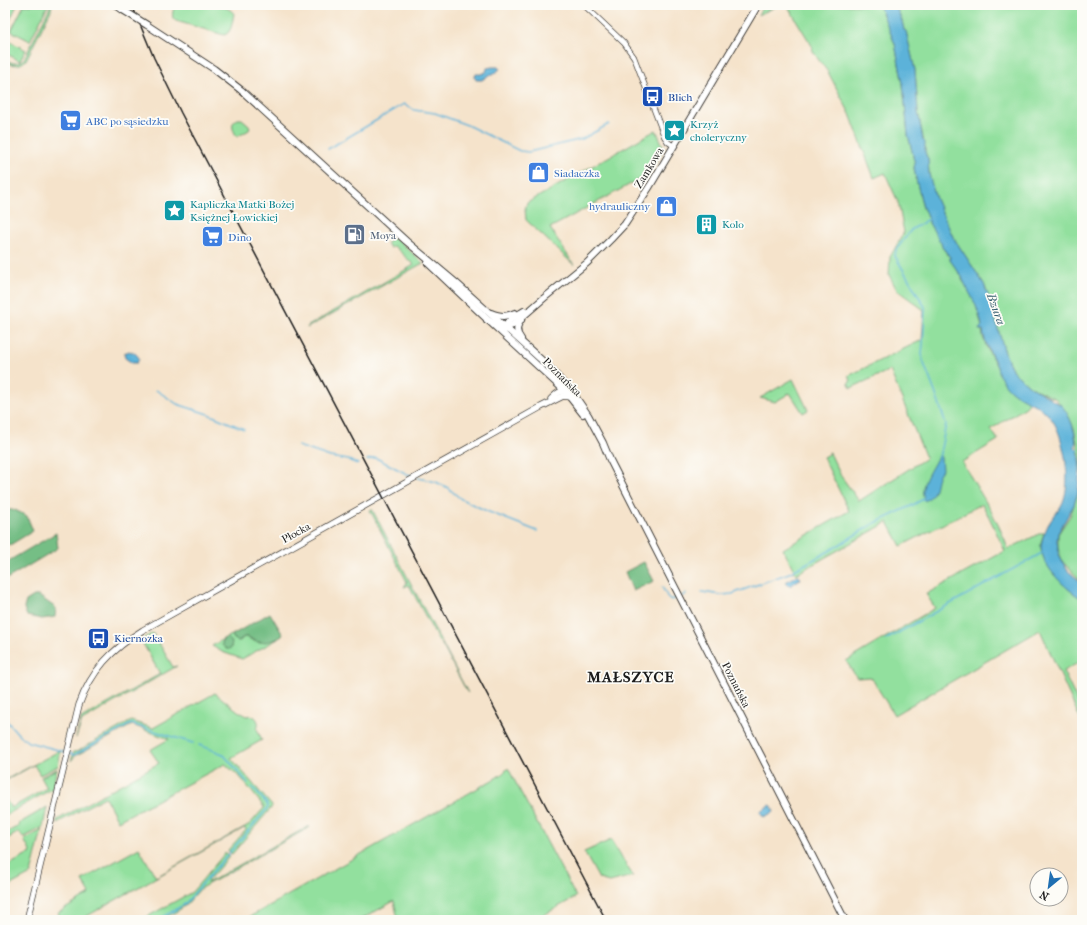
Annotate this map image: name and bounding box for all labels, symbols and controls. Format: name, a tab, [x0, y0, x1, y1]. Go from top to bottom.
bus stop icon: Blich	[640, 84, 666, 110]
place label: Blich	[668, 91, 693, 104]
supermarket icon: ABC po sąsiedzku	[57, 108, 83, 134]
place label: ABC po sąsiedzku	[85, 115, 169, 128]
place icon: Krzyż choleryczny	[661, 117, 687, 143]
place label: Krzyż choleryczny	[690, 118, 748, 144]
street label: Zamkowa	[632, 144, 667, 191]
shop icon: Siadaczka	[526, 160, 552, 186]
place label: Siadaczka	[554, 167, 600, 180]
shop icon: hydrauliczny	[653, 193, 679, 219]
place icon: Kapliczka Matki Bożej Księżnej Łowickiej	[162, 197, 188, 223]
place label: Kapliczka Matki Bożej Księżnej Łowickiej	[190, 198, 294, 224]
place label: hydrauliczny	[589, 200, 651, 213]
building icon: Kolo	[693, 211, 719, 237]
place label: Kolo	[722, 218, 744, 231]
fuel station icon: Moya	[341, 222, 367, 248]
supermarket icon: Dino	[200, 224, 226, 250]
place label: Moya	[370, 229, 397, 242]
place label: Dino	[228, 231, 252, 244]
water label: Bzura	[984, 290, 1008, 327]
street label: Poznańska	[540, 355, 585, 400]
street label: Płocka	[279, 519, 313, 546]
bus stop icon: Kiernozka	[86, 625, 112, 651]
place label: Kiernozka	[114, 632, 164, 645]
street label: Poznańska	[719, 660, 753, 711]
district label: MAŁSZYCE	[586, 668, 675, 686]
north arrow	[1029, 867, 1069, 907]
text: N	[1037, 887, 1051, 903]

